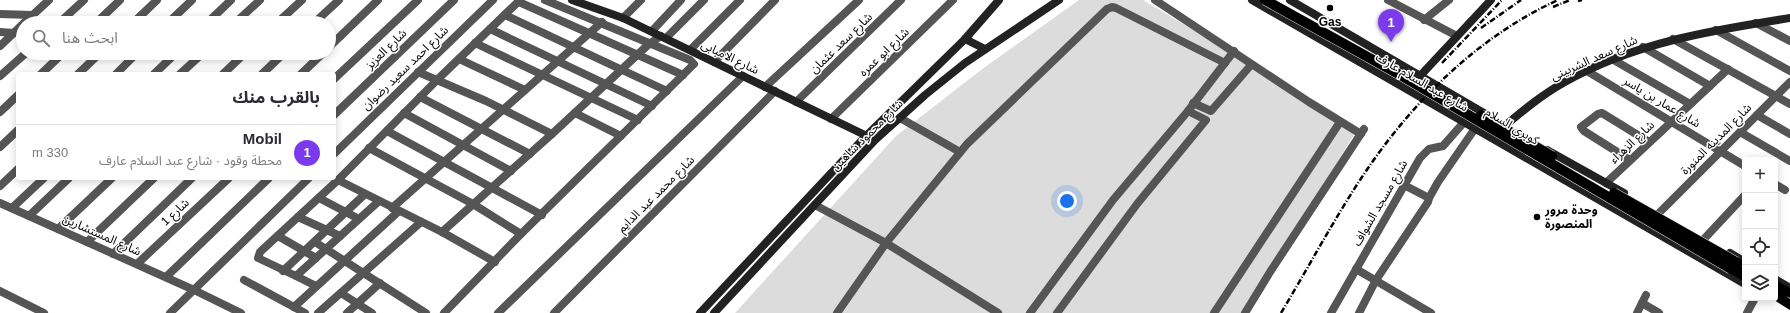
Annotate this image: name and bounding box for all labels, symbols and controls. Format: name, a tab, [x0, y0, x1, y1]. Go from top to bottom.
marker: Gas	[1325, 3, 1335, 13]
pin: 1	[1378, 9, 1404, 42]
street label: شارع سعد عثمان	[807, 10, 876, 78]
place label: Gas	[1319, 15, 1342, 29]
search box	[16, 16, 336, 60]
street label: شارع احمد سعيد رضوان	[359, 23, 453, 114]
street label: شارع ابو عمره	[856, 25, 913, 81]
street label: شارع العزيز	[362, 26, 411, 74]
icon: search	[30, 27, 52, 49]
text: ابحث هنا	[62, 29, 118, 46]
street label: شارع سعد الشربينى	[1549, 33, 1640, 85]
street label: شارع الامبابى	[698, 37, 761, 79]
street label: شارع عبد السلام عارف	[1372, 50, 1471, 116]
street label: شارع عمار بن ياسر	[1619, 73, 1703, 132]
text: بالقرب منك	[232, 88, 320, 107]
street label: شارع محمود شاهين	[828, 96, 907, 175]
street label: شارع المدينه المنورة	[1678, 101, 1756, 179]
street label: كوبري السلام	[1481, 104, 1542, 150]
street label: شارع الزهراء	[1607, 118, 1659, 168]
text: Mobil	[243, 130, 282, 147]
text: 330 m	[32, 145, 68, 160]
text: 1	[303, 145, 311, 160]
text: محطة وقود · شارع عبد السلام عارف	[99, 153, 282, 168]
street label: شارع محمد عبد الدايم	[615, 153, 699, 237]
street label: شارع مسجد الشواف	[1350, 157, 1412, 250]
map controls	[1742, 157, 1778, 301]
button: +	[1742, 157, 1778, 193]
your location	[1057, 191, 1077, 211]
button: −	[1742, 193, 1778, 229]
street label: شارع 1	[158, 195, 193, 230]
place label: وحدة مرور المنصورة	[1544, 203, 1598, 231]
street label: شارع المستشارين	[60, 211, 143, 260]
marker: وحدة مرور المنصورة	[1532, 212, 1542, 222]
button: locate	[1742, 229, 1778, 265]
button: layers	[1742, 265, 1778, 301]

